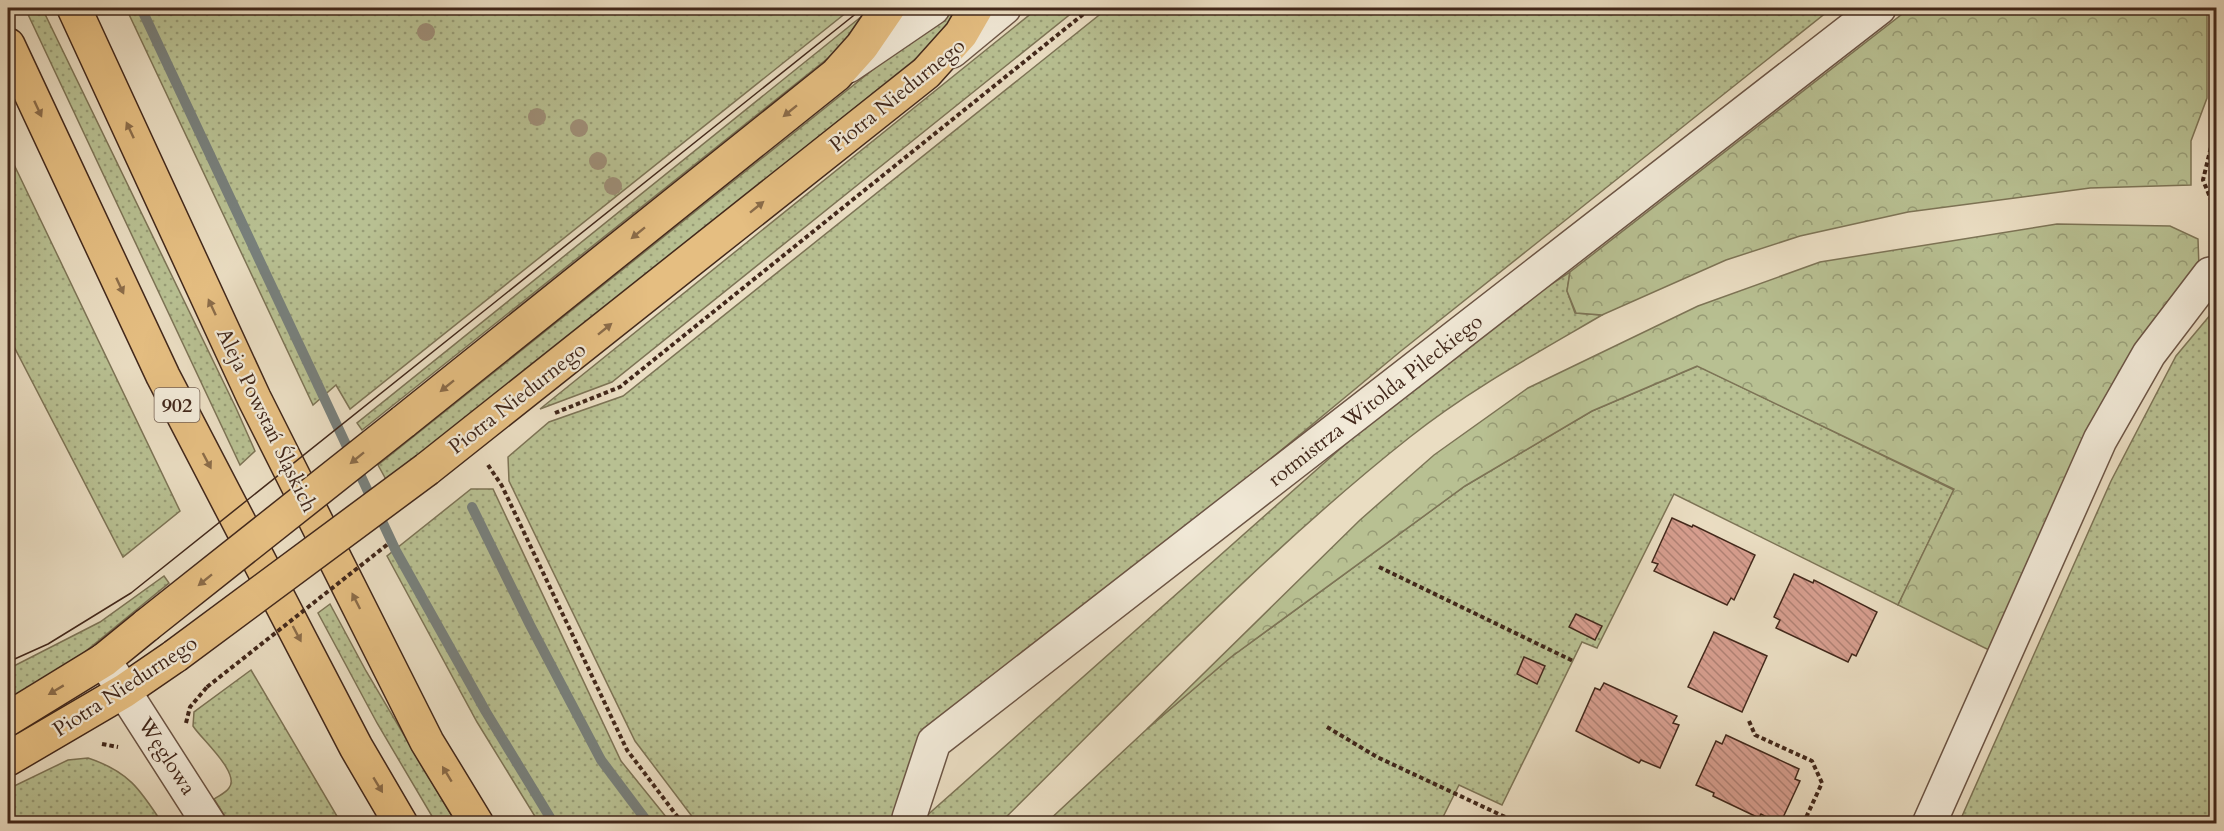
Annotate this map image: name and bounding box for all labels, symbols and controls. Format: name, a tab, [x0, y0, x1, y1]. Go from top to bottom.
street label: Piotra Niedurnego	[823, 32, 971, 159]
one-way arrow	[33, 101, 42, 118]
one-way arrow	[782, 105, 798, 118]
one-way arrow	[126, 121, 135, 138]
one-way arrow	[750, 202, 765, 214]
one-way arrow	[630, 227, 646, 240]
one-way arrow	[116, 277, 125, 294]
one-way arrow	[207, 297, 217, 315]
street label: rotmistrza Witolda Pileckiego	[1262, 307, 1489, 494]
one-way arrow	[597, 322, 613, 335]
street label: Aleja Powstań Śląskich	[209, 323, 325, 518]
street label: Piotra Niedurnego	[443, 336, 592, 461]
one-way arrow	[440, 379, 455, 391]
road number: 902	[154, 388, 200, 422]
one-way arrow	[202, 452, 211, 469]
one-way arrow	[349, 452, 365, 465]
one-way arrow	[197, 573, 212, 585]
one-way arrow	[352, 592, 361, 609]
one-way arrow	[292, 625, 301, 642]
street label: Piotra Niedurnego	[47, 629, 203, 744]
one-way arrow	[48, 684, 64, 695]
street label: Węglowa	[130, 711, 202, 801]
one-way arrow	[441, 766, 452, 782]
one-way arrow	[373, 777, 384, 793]

